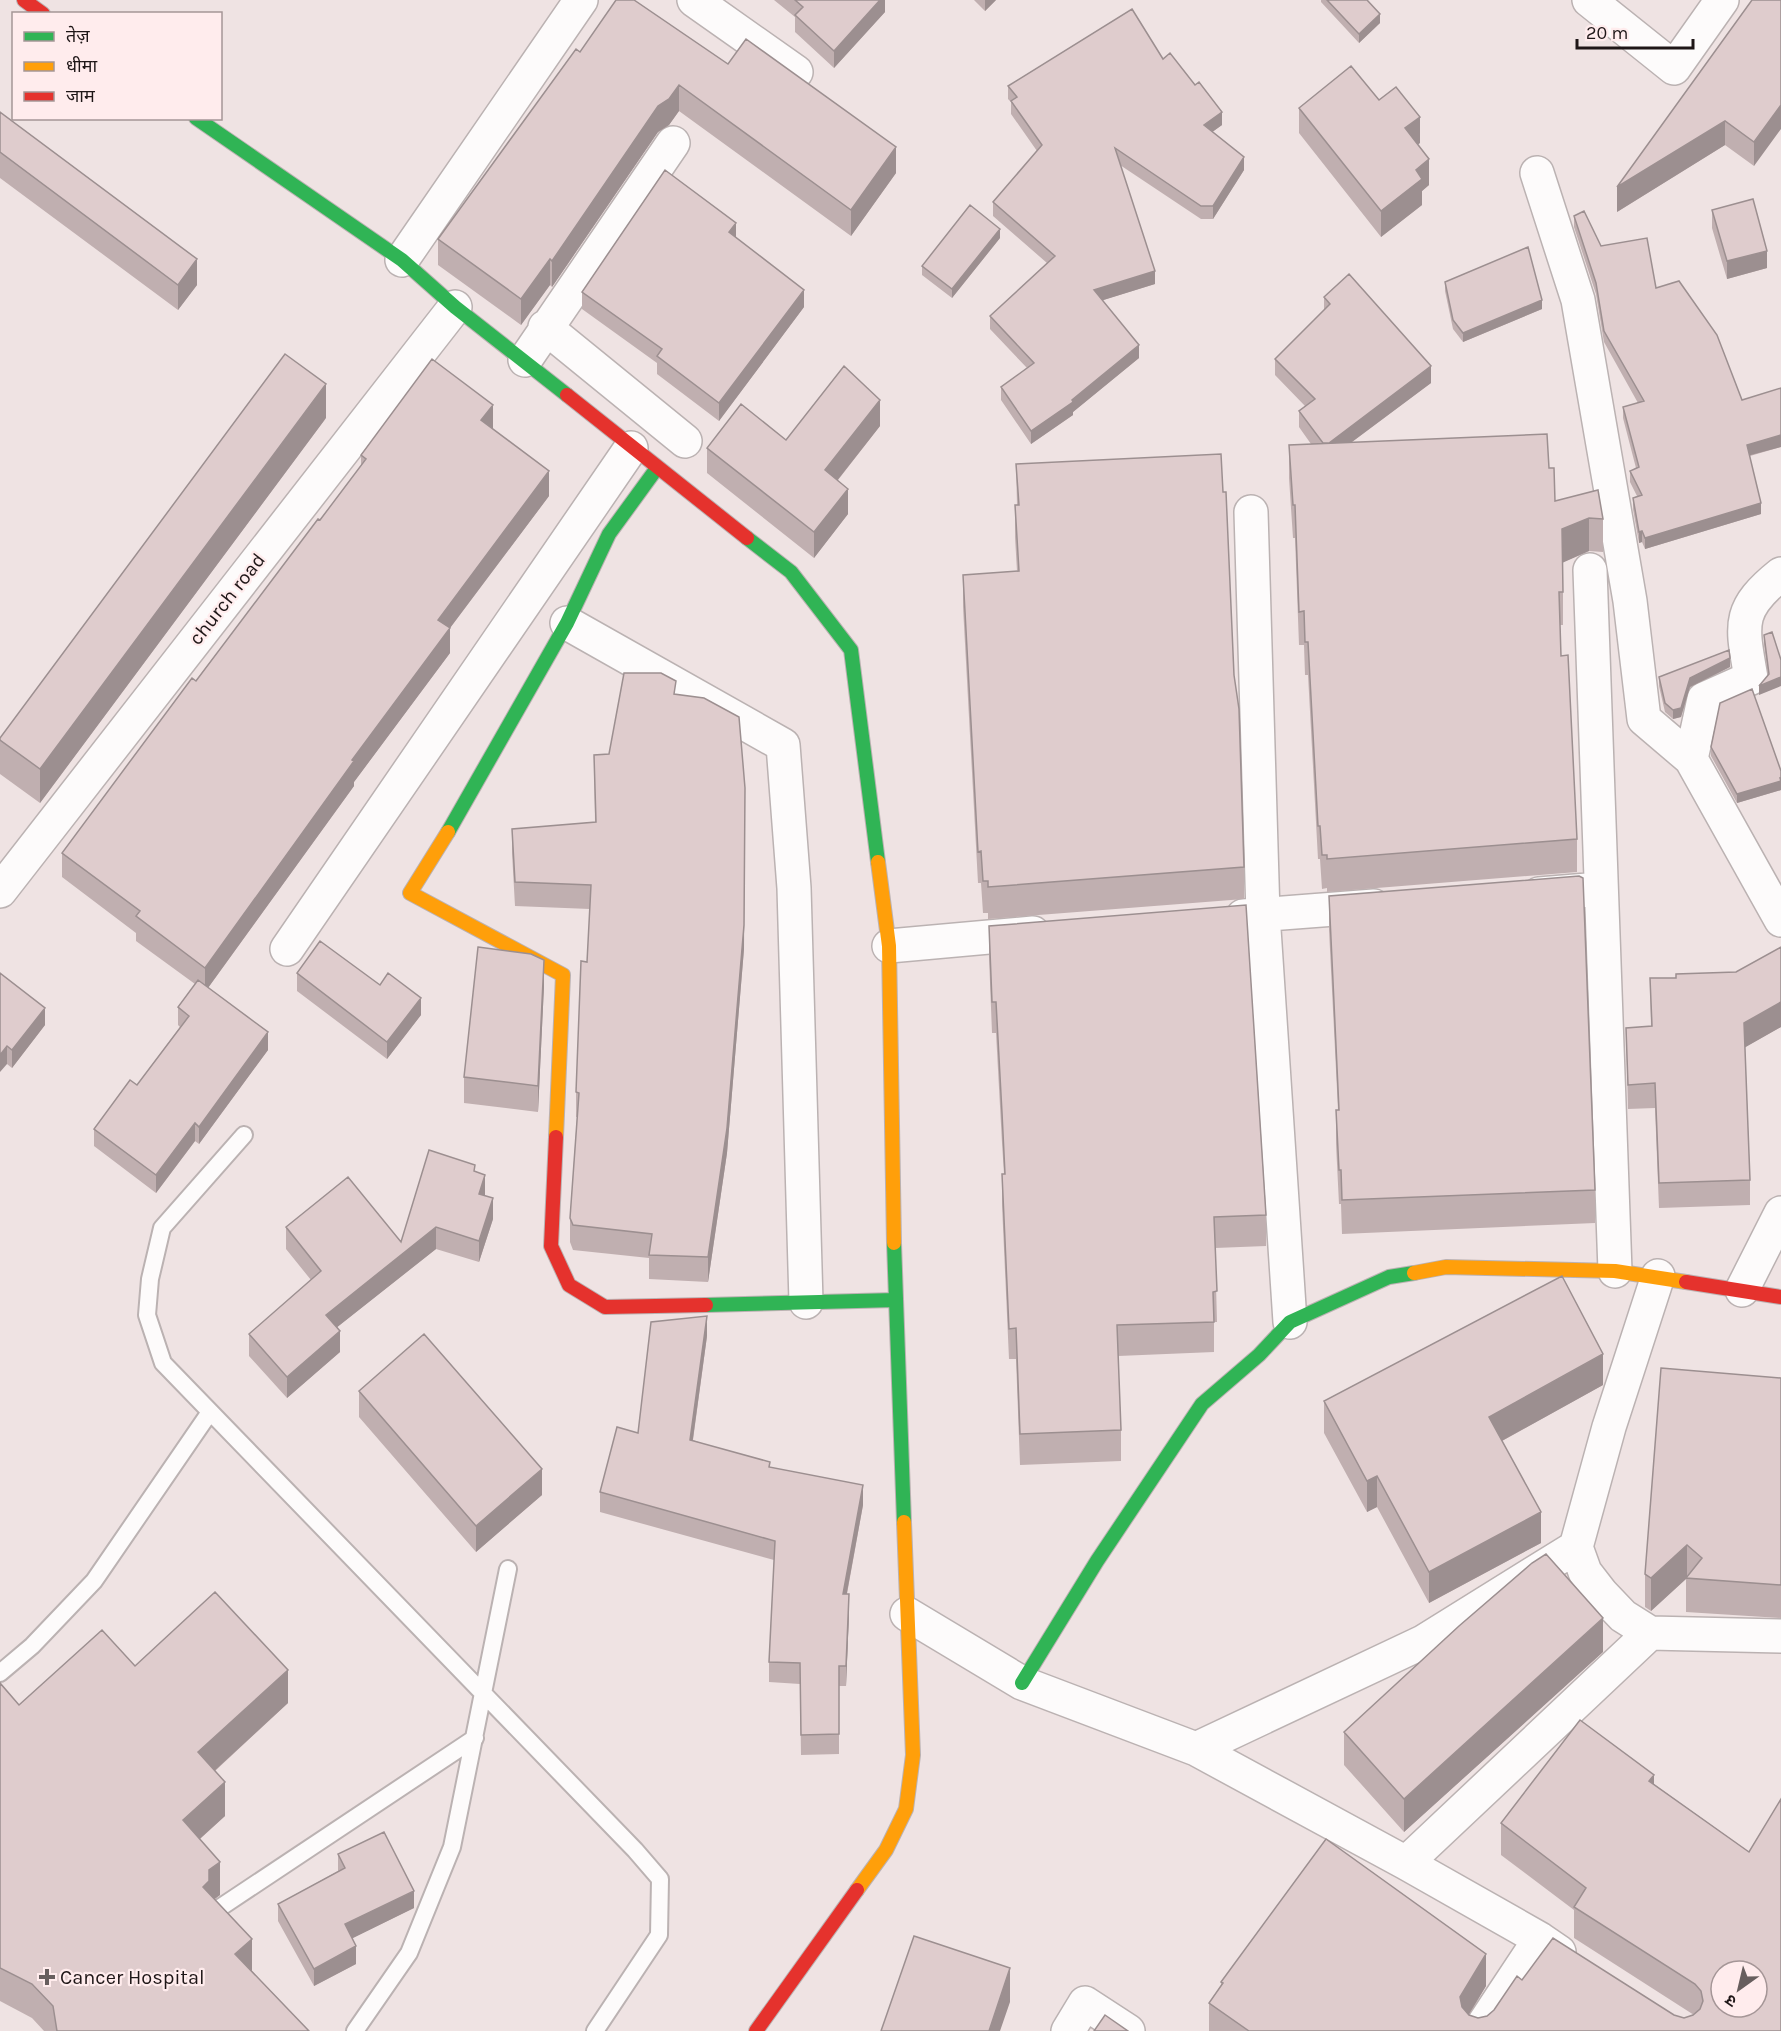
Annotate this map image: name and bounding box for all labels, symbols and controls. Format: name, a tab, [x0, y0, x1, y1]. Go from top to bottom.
legend	[12, 12, 222, 120]
scale bar	[1577, 12, 1692, 50]
text: 20 m	[1586, 22, 1628, 44]
text: तेज़	[66, 25, 90, 47]
text: धीमा	[66, 55, 97, 77]
text: जाम	[66, 85, 96, 107]
street label: church road	[184, 549, 270, 649]
north arrow	[1709, 1959, 1769, 2019]
place label: Cancer Hospital	[60, 1966, 205, 1989]
marker: Cancer Hospital	[38, 1968, 56, 1986]
text: उ	[1721, 1990, 1740, 2012]

